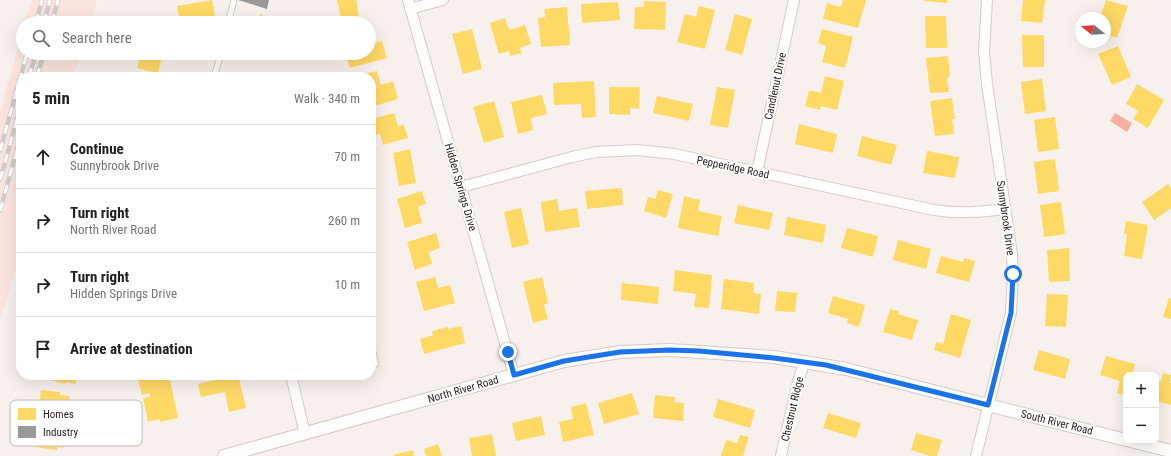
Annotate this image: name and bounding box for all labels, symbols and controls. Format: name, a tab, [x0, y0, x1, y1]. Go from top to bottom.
north arrow	[1075, 12, 1111, 48]
search box	[16, 16, 376, 60]
icon: search	[30, 27, 52, 49]
text: Search here	[62, 29, 132, 47]
street label: Candlenut Drive	[762, 51, 789, 121]
text: 5 min	[32, 88, 70, 108]
text: Walk · 340 m	[294, 91, 360, 106]
text: Continue	[70, 140, 124, 158]
street label: Hidden Springs Drive	[442, 142, 479, 232]
icon: ahead	[32, 146, 54, 168]
text: 70 m	[334, 149, 360, 164]
street label: Pepperidge Road	[695, 153, 770, 182]
text: Sunnybrook Drive	[70, 158, 159, 173]
street label: Sunnybrook Drive	[994, 180, 1017, 256]
text: Turn right	[70, 204, 129, 222]
icon: right	[32, 210, 54, 232]
text: 260 m	[328, 213, 360, 228]
text: North River Road	[70, 222, 156, 237]
route start	[1004, 265, 1022, 283]
text: Turn right	[70, 268, 129, 286]
icon: right	[32, 274, 54, 296]
text: 10 m	[334, 277, 360, 292]
text: Hidden Springs Drive	[70, 286, 177, 301]
icon: arrive	[32, 338, 54, 360]
text: Arrive at destination	[70, 340, 193, 358]
route end	[499, 343, 517, 361]
map controls	[1123, 372, 1159, 444]
button: +	[1123, 372, 1159, 408]
street label: North River Road	[426, 373, 500, 406]
street label: Chestnut Ridge	[779, 376, 806, 443]
legend	[10, 400, 142, 446]
street label: South River Road	[1020, 407, 1094, 438]
text: Homes	[43, 408, 74, 421]
button: −	[1123, 408, 1159, 444]
text: Industry	[43, 426, 79, 439]

